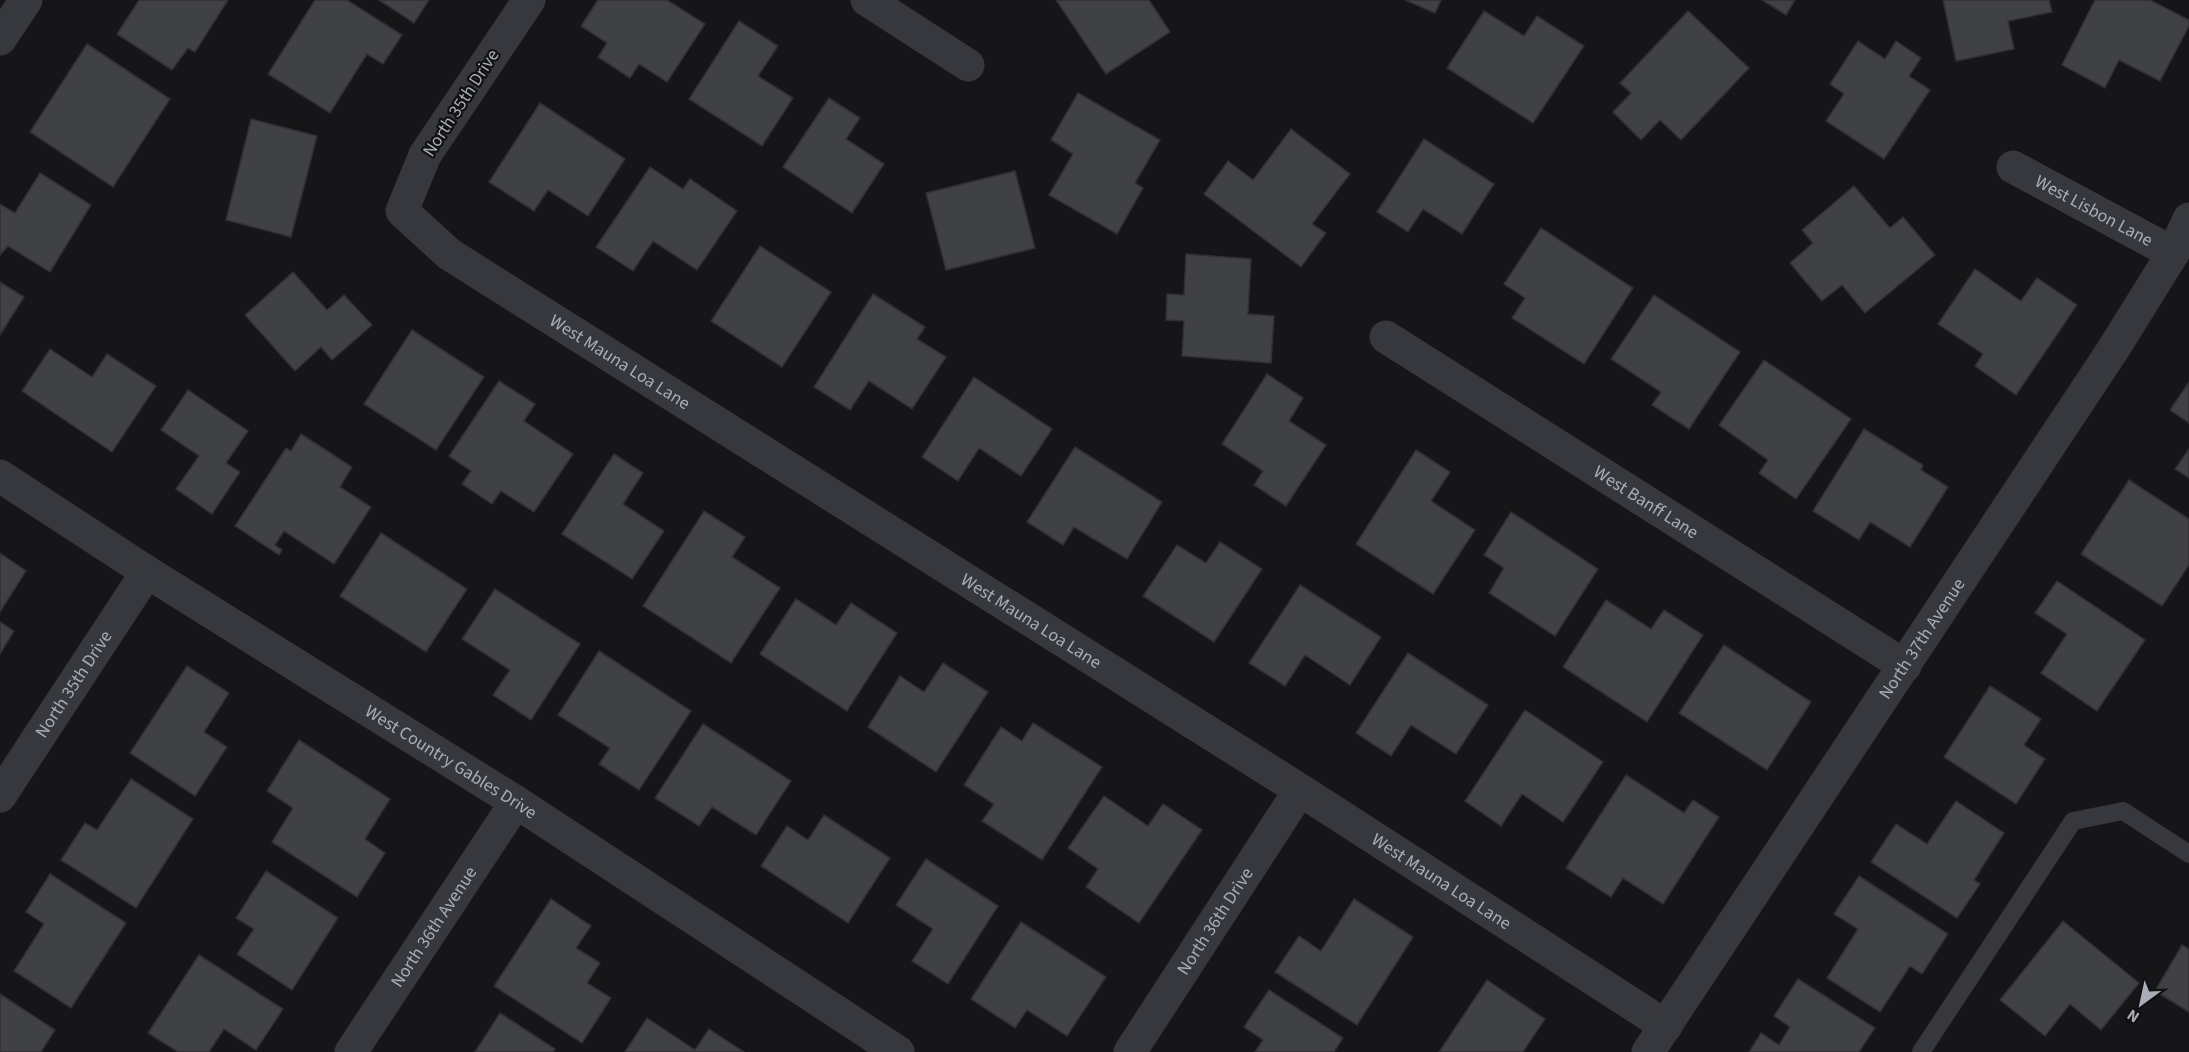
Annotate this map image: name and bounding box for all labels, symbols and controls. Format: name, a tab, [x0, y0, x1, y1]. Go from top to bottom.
street label: North 35th Drive	[417, 44, 505, 162]
street label: West Lisbon Lane	[2031, 169, 2158, 252]
street label: West Mauna Loa Lane	[545, 308, 695, 415]
street label: West Banff Lane	[1589, 459, 1704, 545]
street label: West Mauna Loa Lane	[956, 567, 1106, 674]
street label: North 37th Avenue	[1873, 573, 1971, 704]
street label: North 35th Drive	[29, 625, 118, 743]
street label: West Country Gables Drive	[360, 699, 542, 825]
street label: West Mauna Loa Lane	[1367, 827, 1516, 936]
street label: North 36th Avenue	[385, 861, 483, 992]
street label: North 36th Drive	[1171, 862, 1259, 980]
north arrow	[2111, 974, 2171, 1034]
text: N	[2123, 1004, 2144, 1028]

